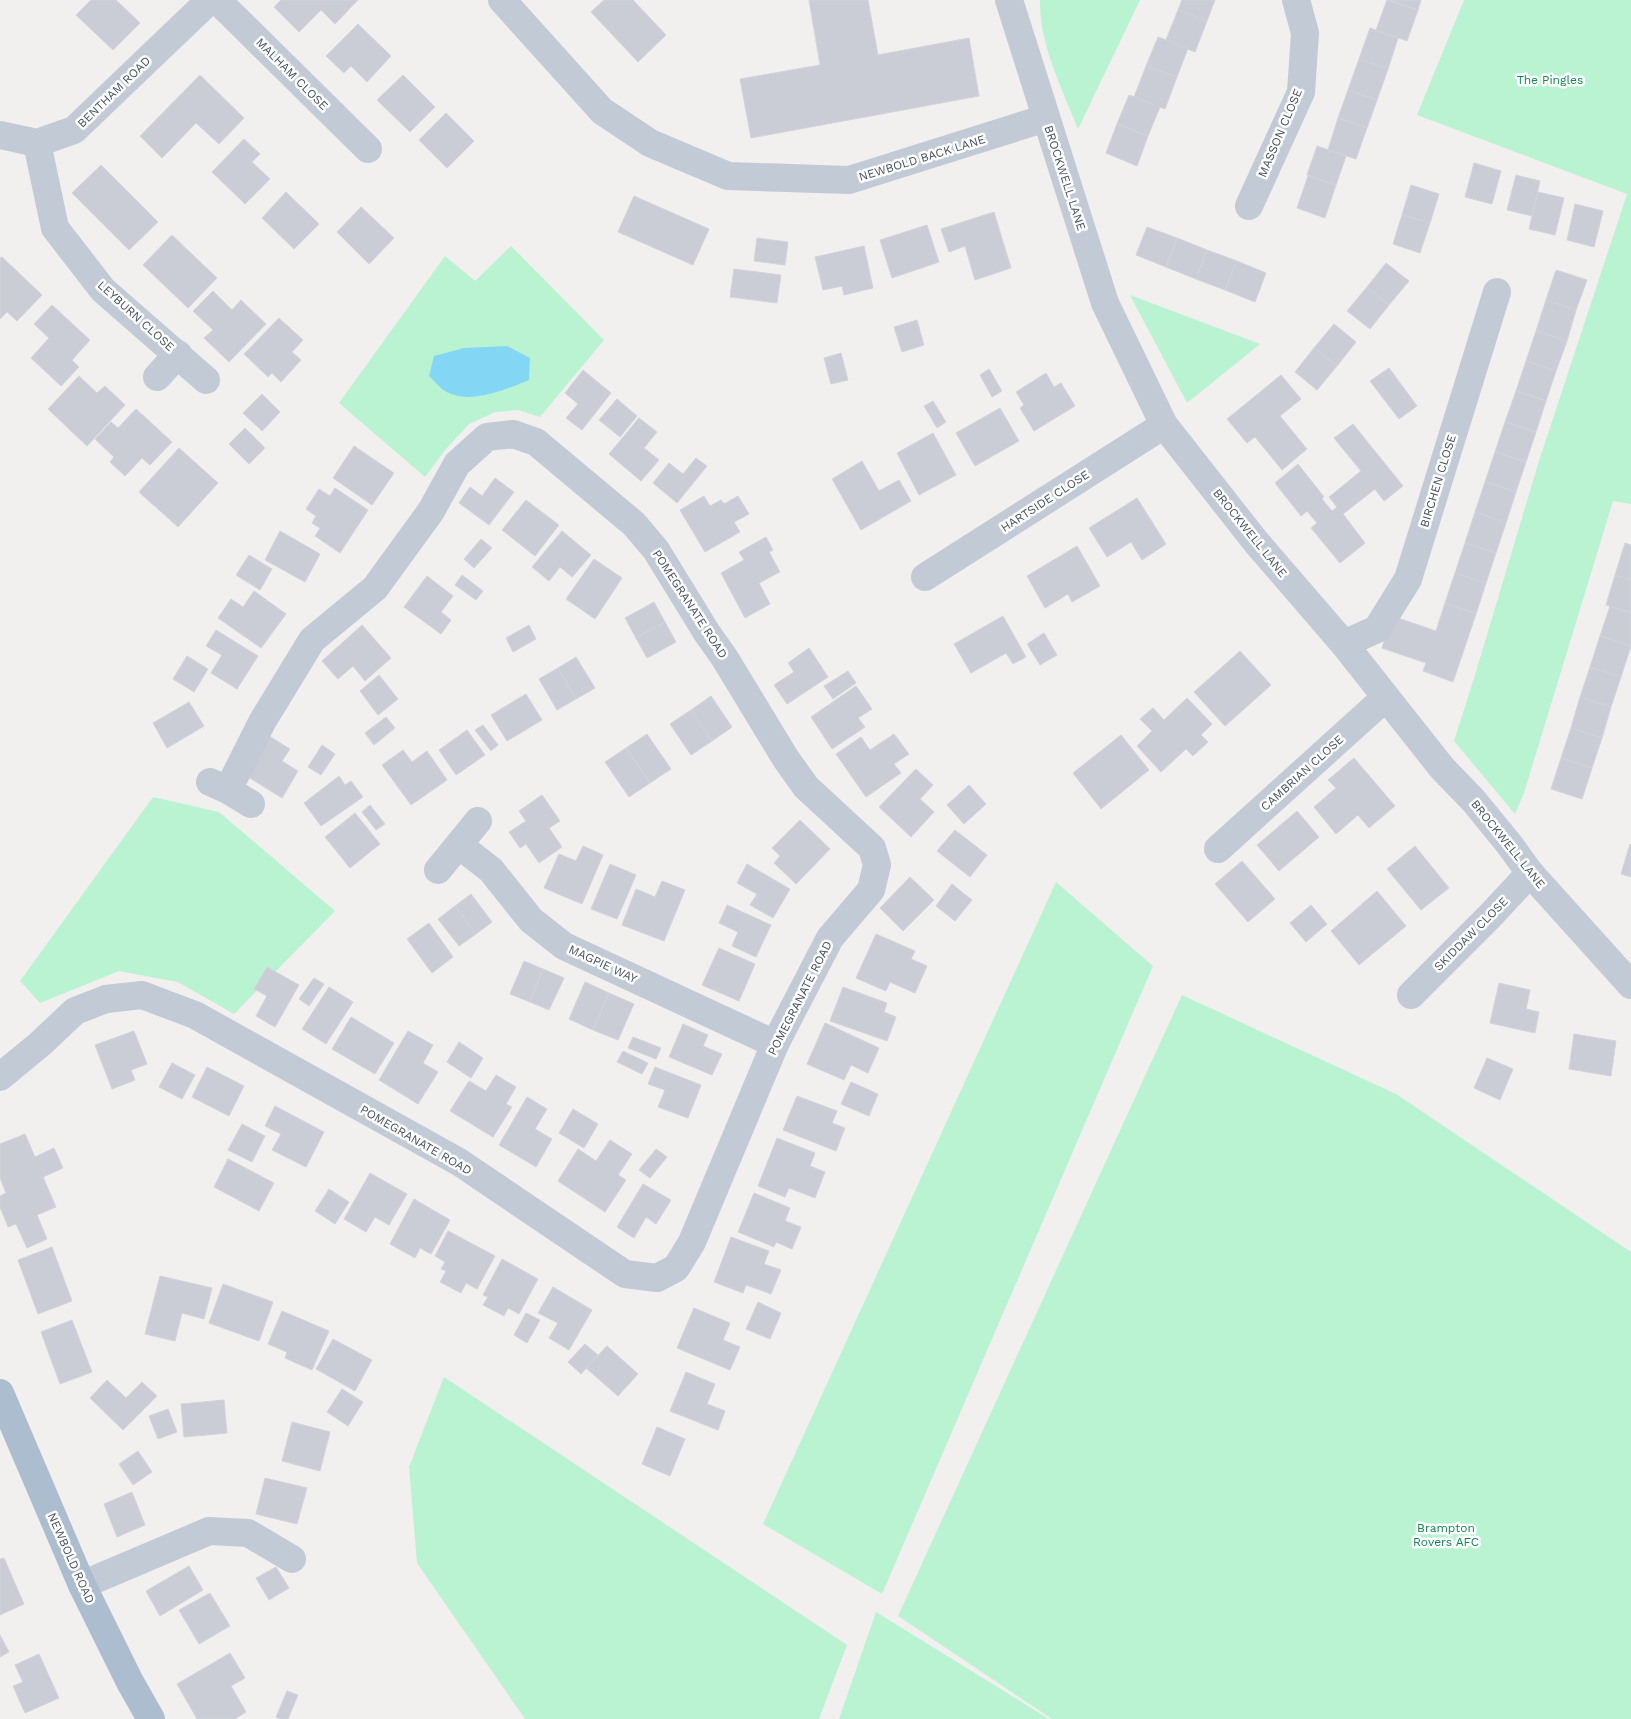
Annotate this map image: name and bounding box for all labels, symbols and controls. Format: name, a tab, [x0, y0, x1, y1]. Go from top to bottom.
street label: MALHAM CLOSE	[253, 35, 331, 113]
street label: BENTHAM ROAD	[75, 54, 153, 130]
park label: The Pingles	[1517, 73, 1583, 87]
street label: MASSON CLOSE	[1255, 86, 1305, 179]
street label: BROCKWELL LANE	[1041, 124, 1089, 233]
street label: NEWBOLD BACK LANE	[857, 132, 987, 184]
street label: LEYBURN CLOSE	[95, 278, 177, 354]
street label: BIRCHEN CLOSE	[1417, 433, 1459, 529]
street label: HARTSIDE CLOSE	[998, 467, 1092, 535]
street label: BROCKWELL LANE	[1210, 486, 1290, 580]
street label: POMEGRANATE ROAD	[650, 547, 730, 661]
street label: CAMBRIAN CLOSE	[1258, 732, 1346, 814]
street label: BROCKWELL LANE	[1468, 797, 1548, 891]
street label: SKIDDAW CLOSE	[1431, 894, 1511, 974]
street label: POMEGRANATE ROAD	[765, 938, 835, 1058]
street label: MAGPIE WAY	[567, 942, 640, 986]
street label: POMEGRANATE ROAD	[358, 1102, 474, 1178]
street label: NEWBOLD ROAD	[45, 1510, 97, 1606]
park label: Brampton Rovers AFC	[1413, 1521, 1479, 1549]

